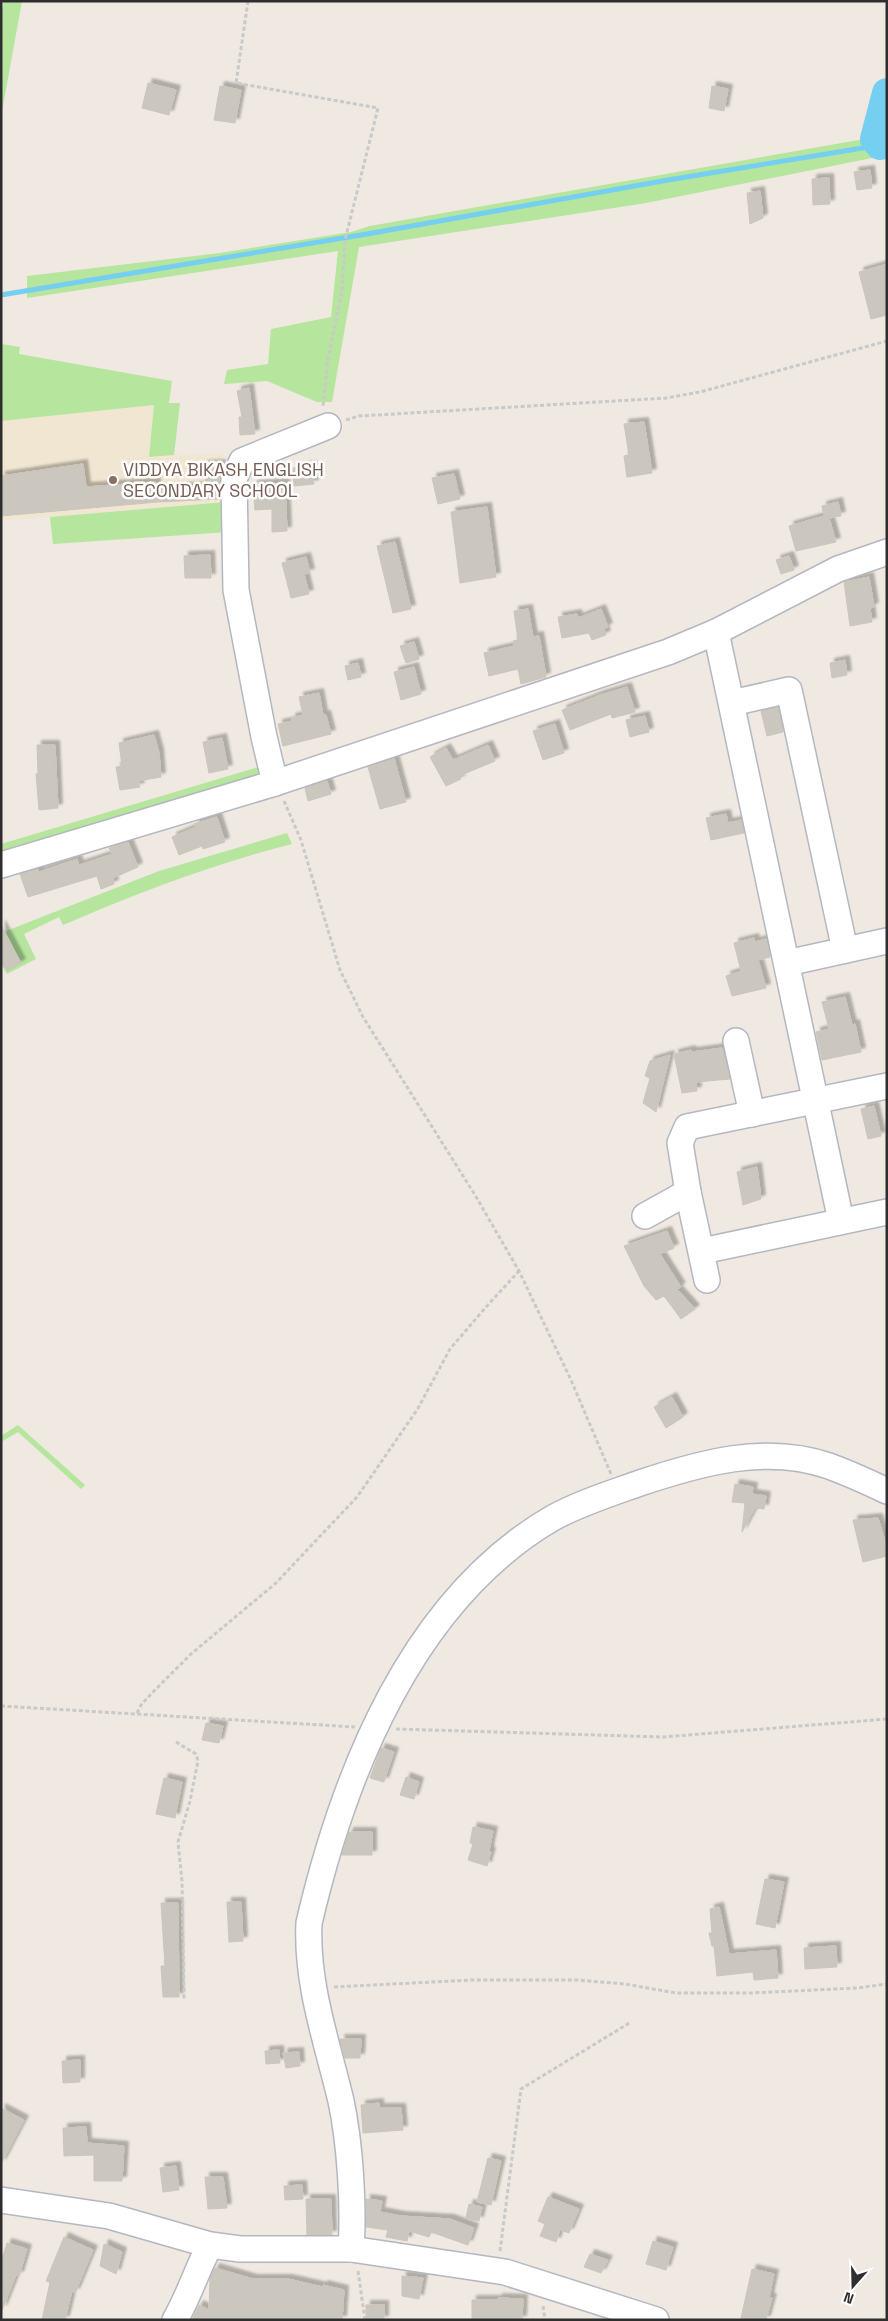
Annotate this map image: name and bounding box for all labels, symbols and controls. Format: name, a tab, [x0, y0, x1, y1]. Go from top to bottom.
place label: VIDDYA BIKASH ENGLISH SECONDARY SCHOOL	[123, 458, 324, 502]
marker: VIDDYA BIKASH ENGLISH SECONDARY SCHOOL	[107, 474, 119, 486]
north arrow	[828, 2261, 878, 2311]
text: N	[841, 2288, 856, 2308]

